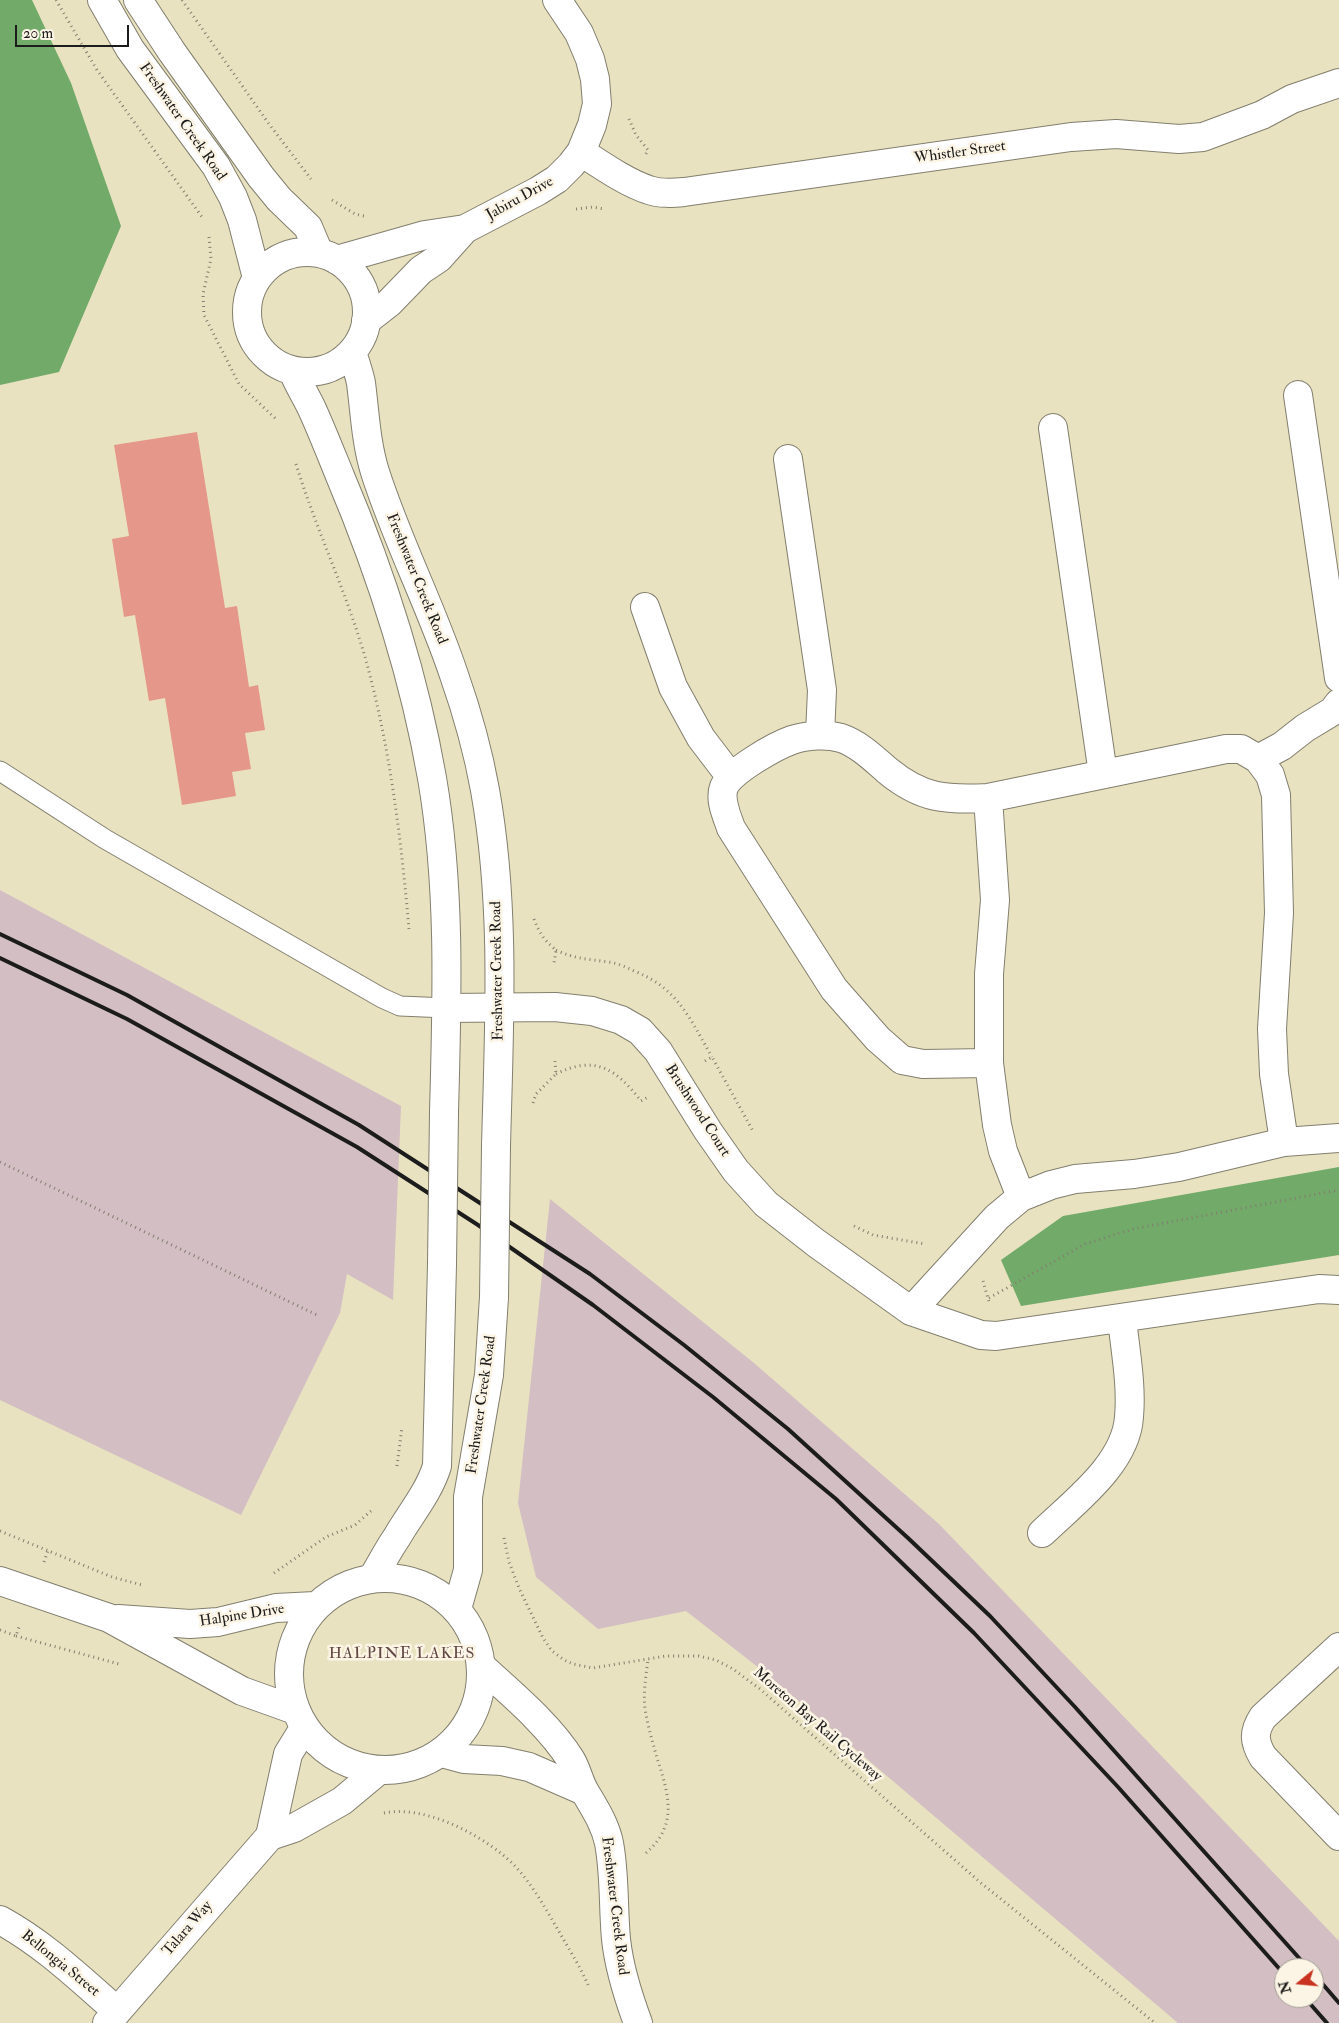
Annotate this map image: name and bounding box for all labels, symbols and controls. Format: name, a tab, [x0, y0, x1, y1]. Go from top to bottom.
scale bar	[18, 15, 131, 47]
text: 20 m	[23, 24, 53, 43]
street label: Freshwater Creek Road	[135, 60, 229, 184]
street label: Whistler Street	[913, 138, 1007, 168]
street label: Jabiru Drive	[483, 173, 557, 225]
street label: Freshwater Creek Road	[382, 511, 450, 647]
street label: Freshwater Creek Road	[488, 901, 508, 1041]
street label: Brushwood Court	[660, 1061, 734, 1161]
street label: Freshwater Creek Road	[463, 1335, 501, 1475]
street label: Halpine Drive	[198, 1600, 286, 1632]
district label: HALPINE LAKES	[327, 1645, 477, 1665]
street label: Moreton Bay Rail Cycleway	[749, 1664, 885, 1786]
street label: Freshwater Creek Road	[597, 1836, 631, 1976]
street label: Talara Way	[159, 1898, 217, 1960]
street label: Bellongia Street	[17, 1927, 103, 2001]
north arrow	[1274, 1958, 1324, 2008]
text: N	[1275, 1979, 1295, 1996]

